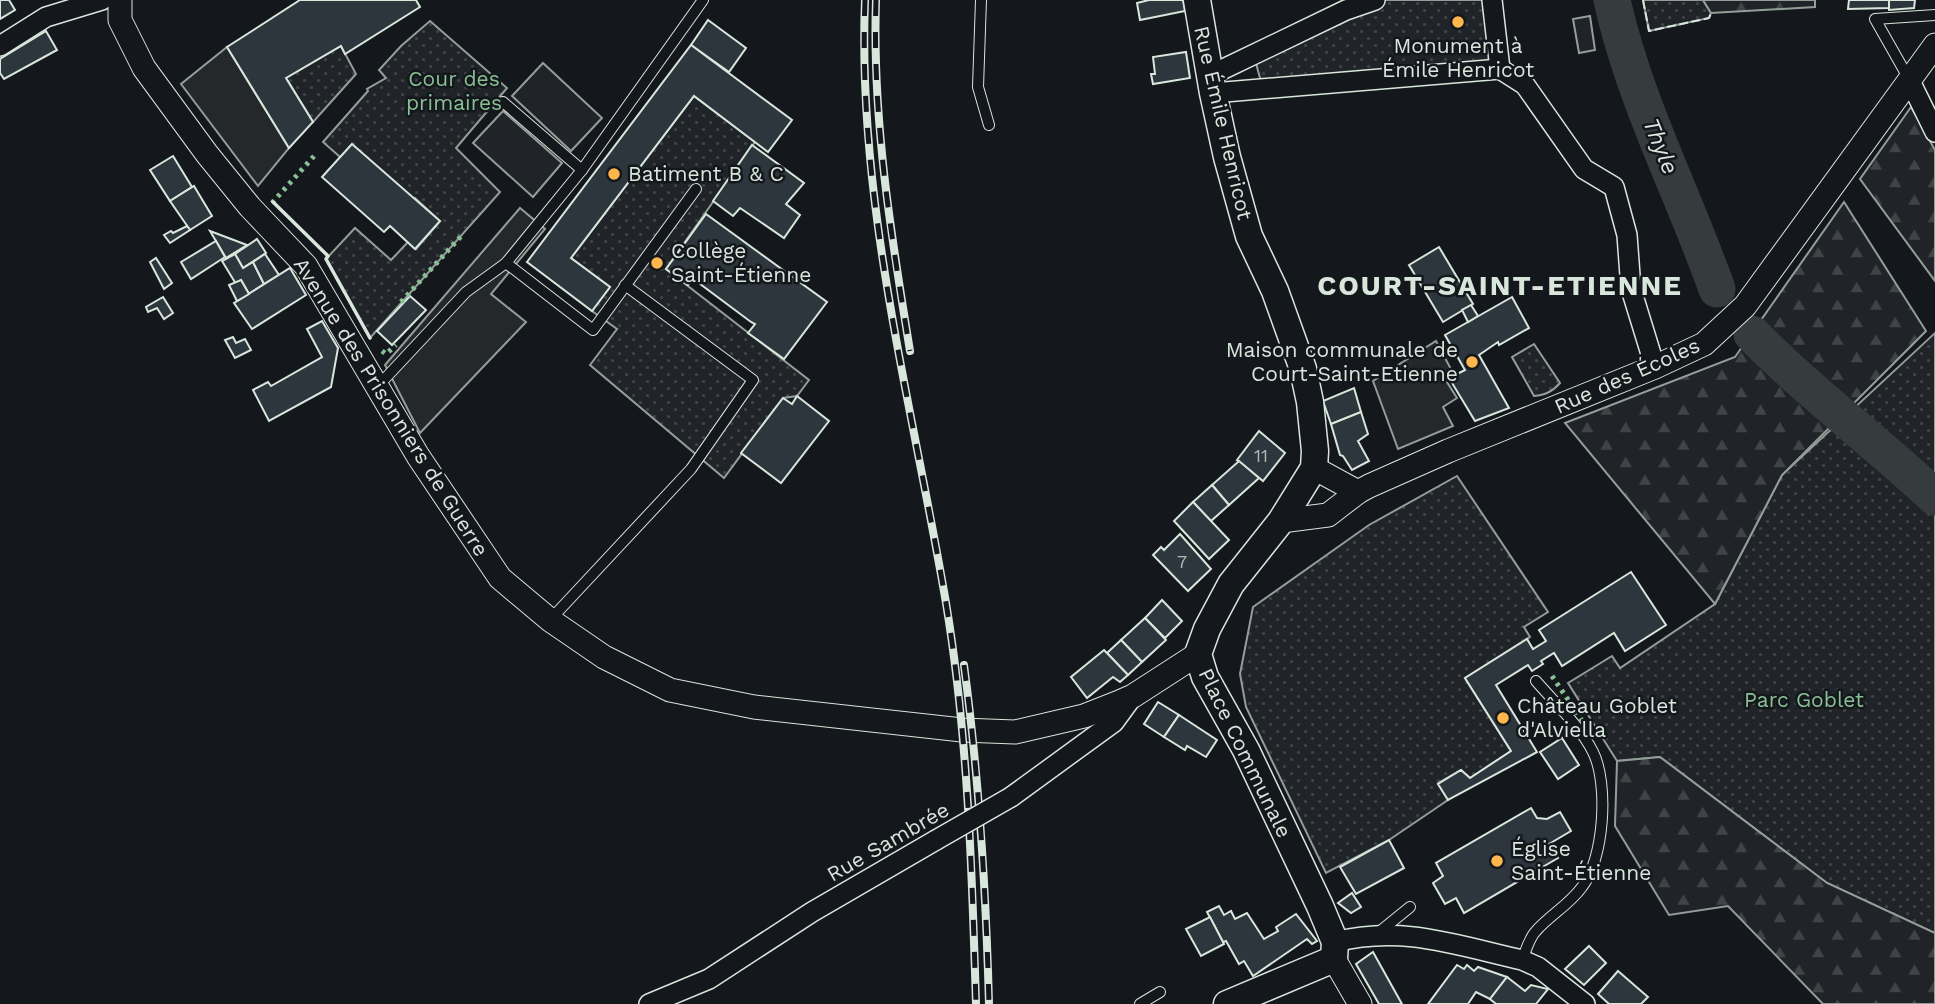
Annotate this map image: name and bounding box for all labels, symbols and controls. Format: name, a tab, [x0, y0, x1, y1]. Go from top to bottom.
marker: Monument à Émile Henricot	[1450, 14, 1466, 30]
street label: Rue Émile Henricot	[1189, 24, 1258, 222]
place label: Monument à Émile Henricot	[1382, 33, 1534, 82]
park label: Cour des primaires	[406, 66, 502, 115]
water label: Thyle	[1637, 114, 1684, 178]
place label: Batiment B & C	[628, 161, 784, 186]
marker: Batiment B & C	[606, 166, 622, 182]
place label: Collège Saint-Étienne	[671, 238, 811, 287]
street label: Avenue des Prisonniers de Guerre	[289, 253, 494, 561]
marker: Collège Saint-Étienne	[649, 255, 665, 271]
district label: COURT-SAINT-ETIENNE	[1317, 269, 1683, 302]
street label: Rue des Écoles	[1550, 332, 1703, 419]
place label: Maison communale de Court-Saint-Etienne	[1226, 337, 1458, 386]
marker: Maison communale de Court-Saint-Etienne	[1464, 354, 1480, 370]
house number: 11	[1254, 445, 1268, 466]
house number: 7	[1177, 551, 1187, 572]
street label: Place Communale	[1194, 664, 1297, 842]
park label: Parc Goblet	[1744, 687, 1864, 712]
place label: Château Goblet d'Alviella	[1517, 693, 1677, 742]
marker: Château Goblet d'Alviella	[1495, 710, 1511, 726]
street label: Rue Sambrée	[822, 797, 953, 887]
place label: Église Saint-Étienne	[1511, 836, 1651, 885]
marker: Église Saint-Étienne	[1489, 853, 1505, 869]

